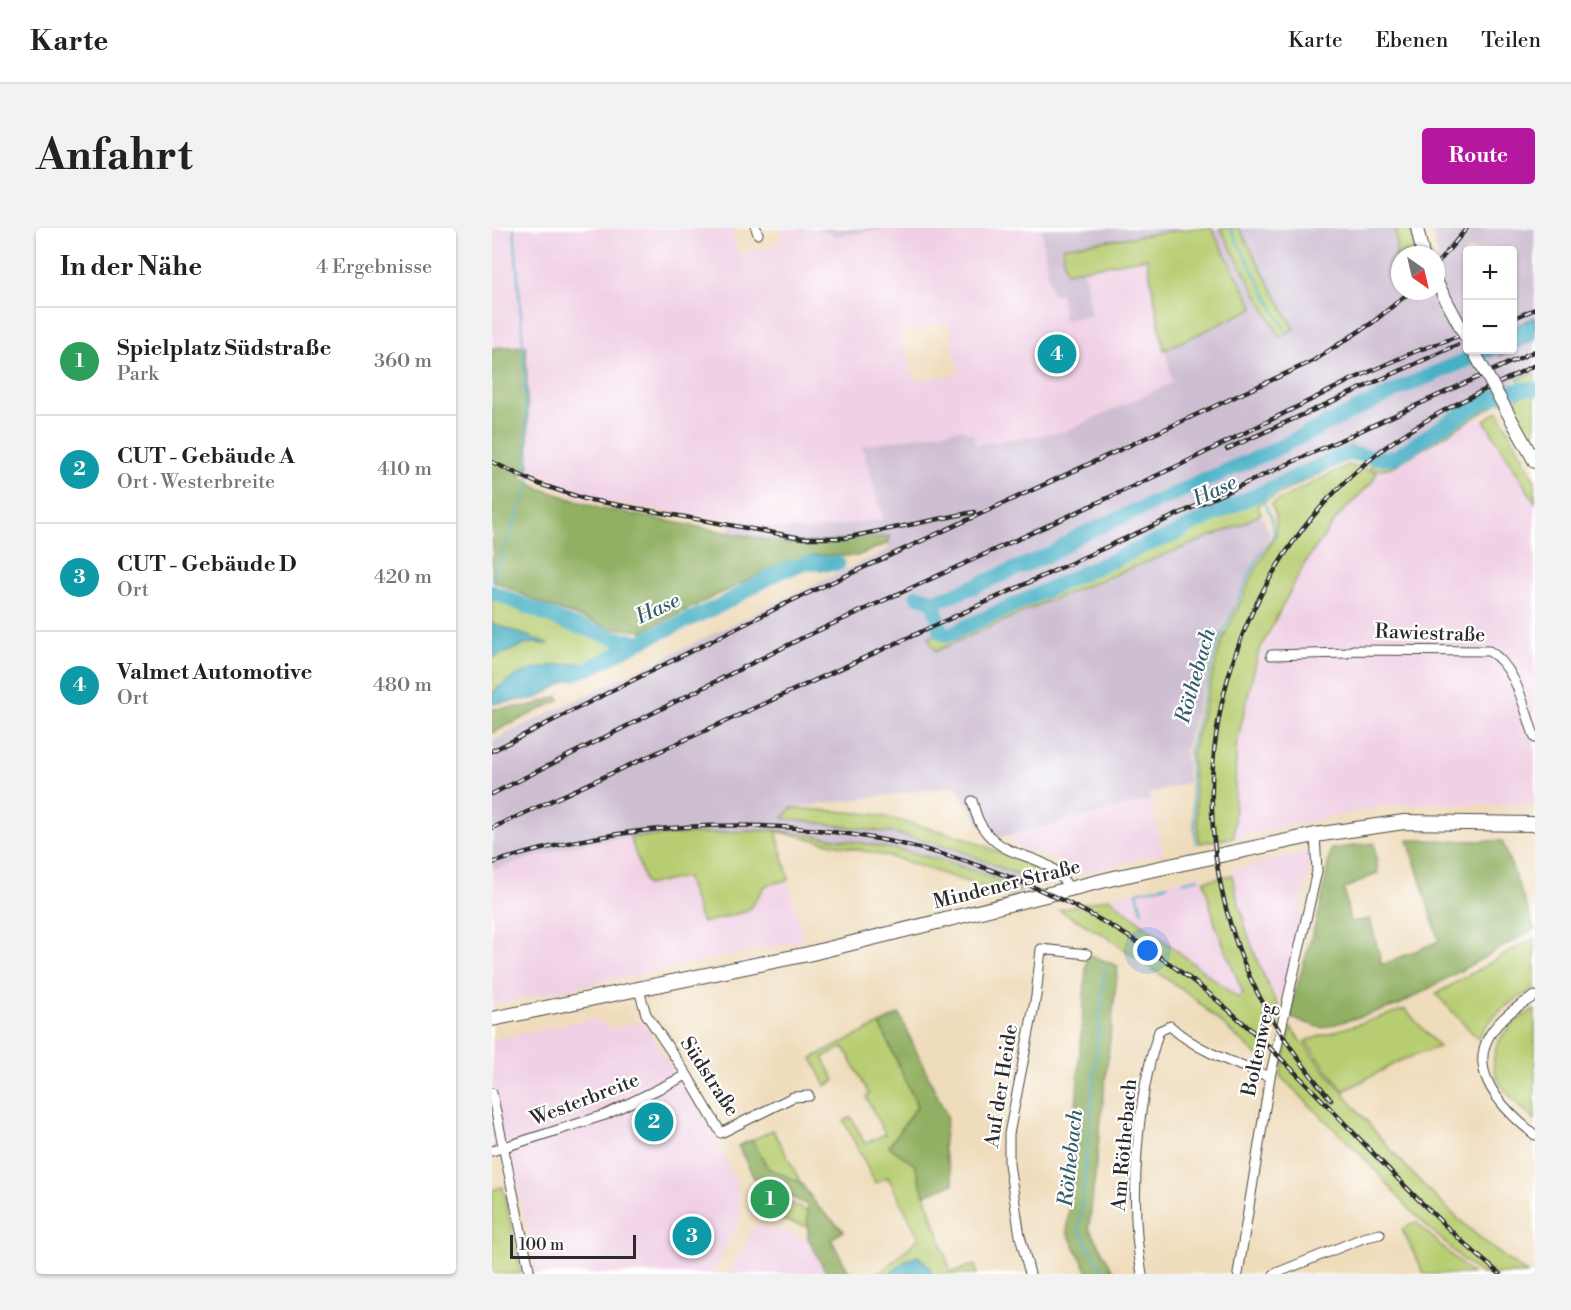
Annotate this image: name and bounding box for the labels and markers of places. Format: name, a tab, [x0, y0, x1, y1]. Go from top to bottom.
pin: 4	[1038, 332, 1076, 376]
pin: 2	[634, 1100, 674, 1144]
pin: 1	[750, 1176, 790, 1222]
pin: 3	[672, 1214, 712, 1258]

